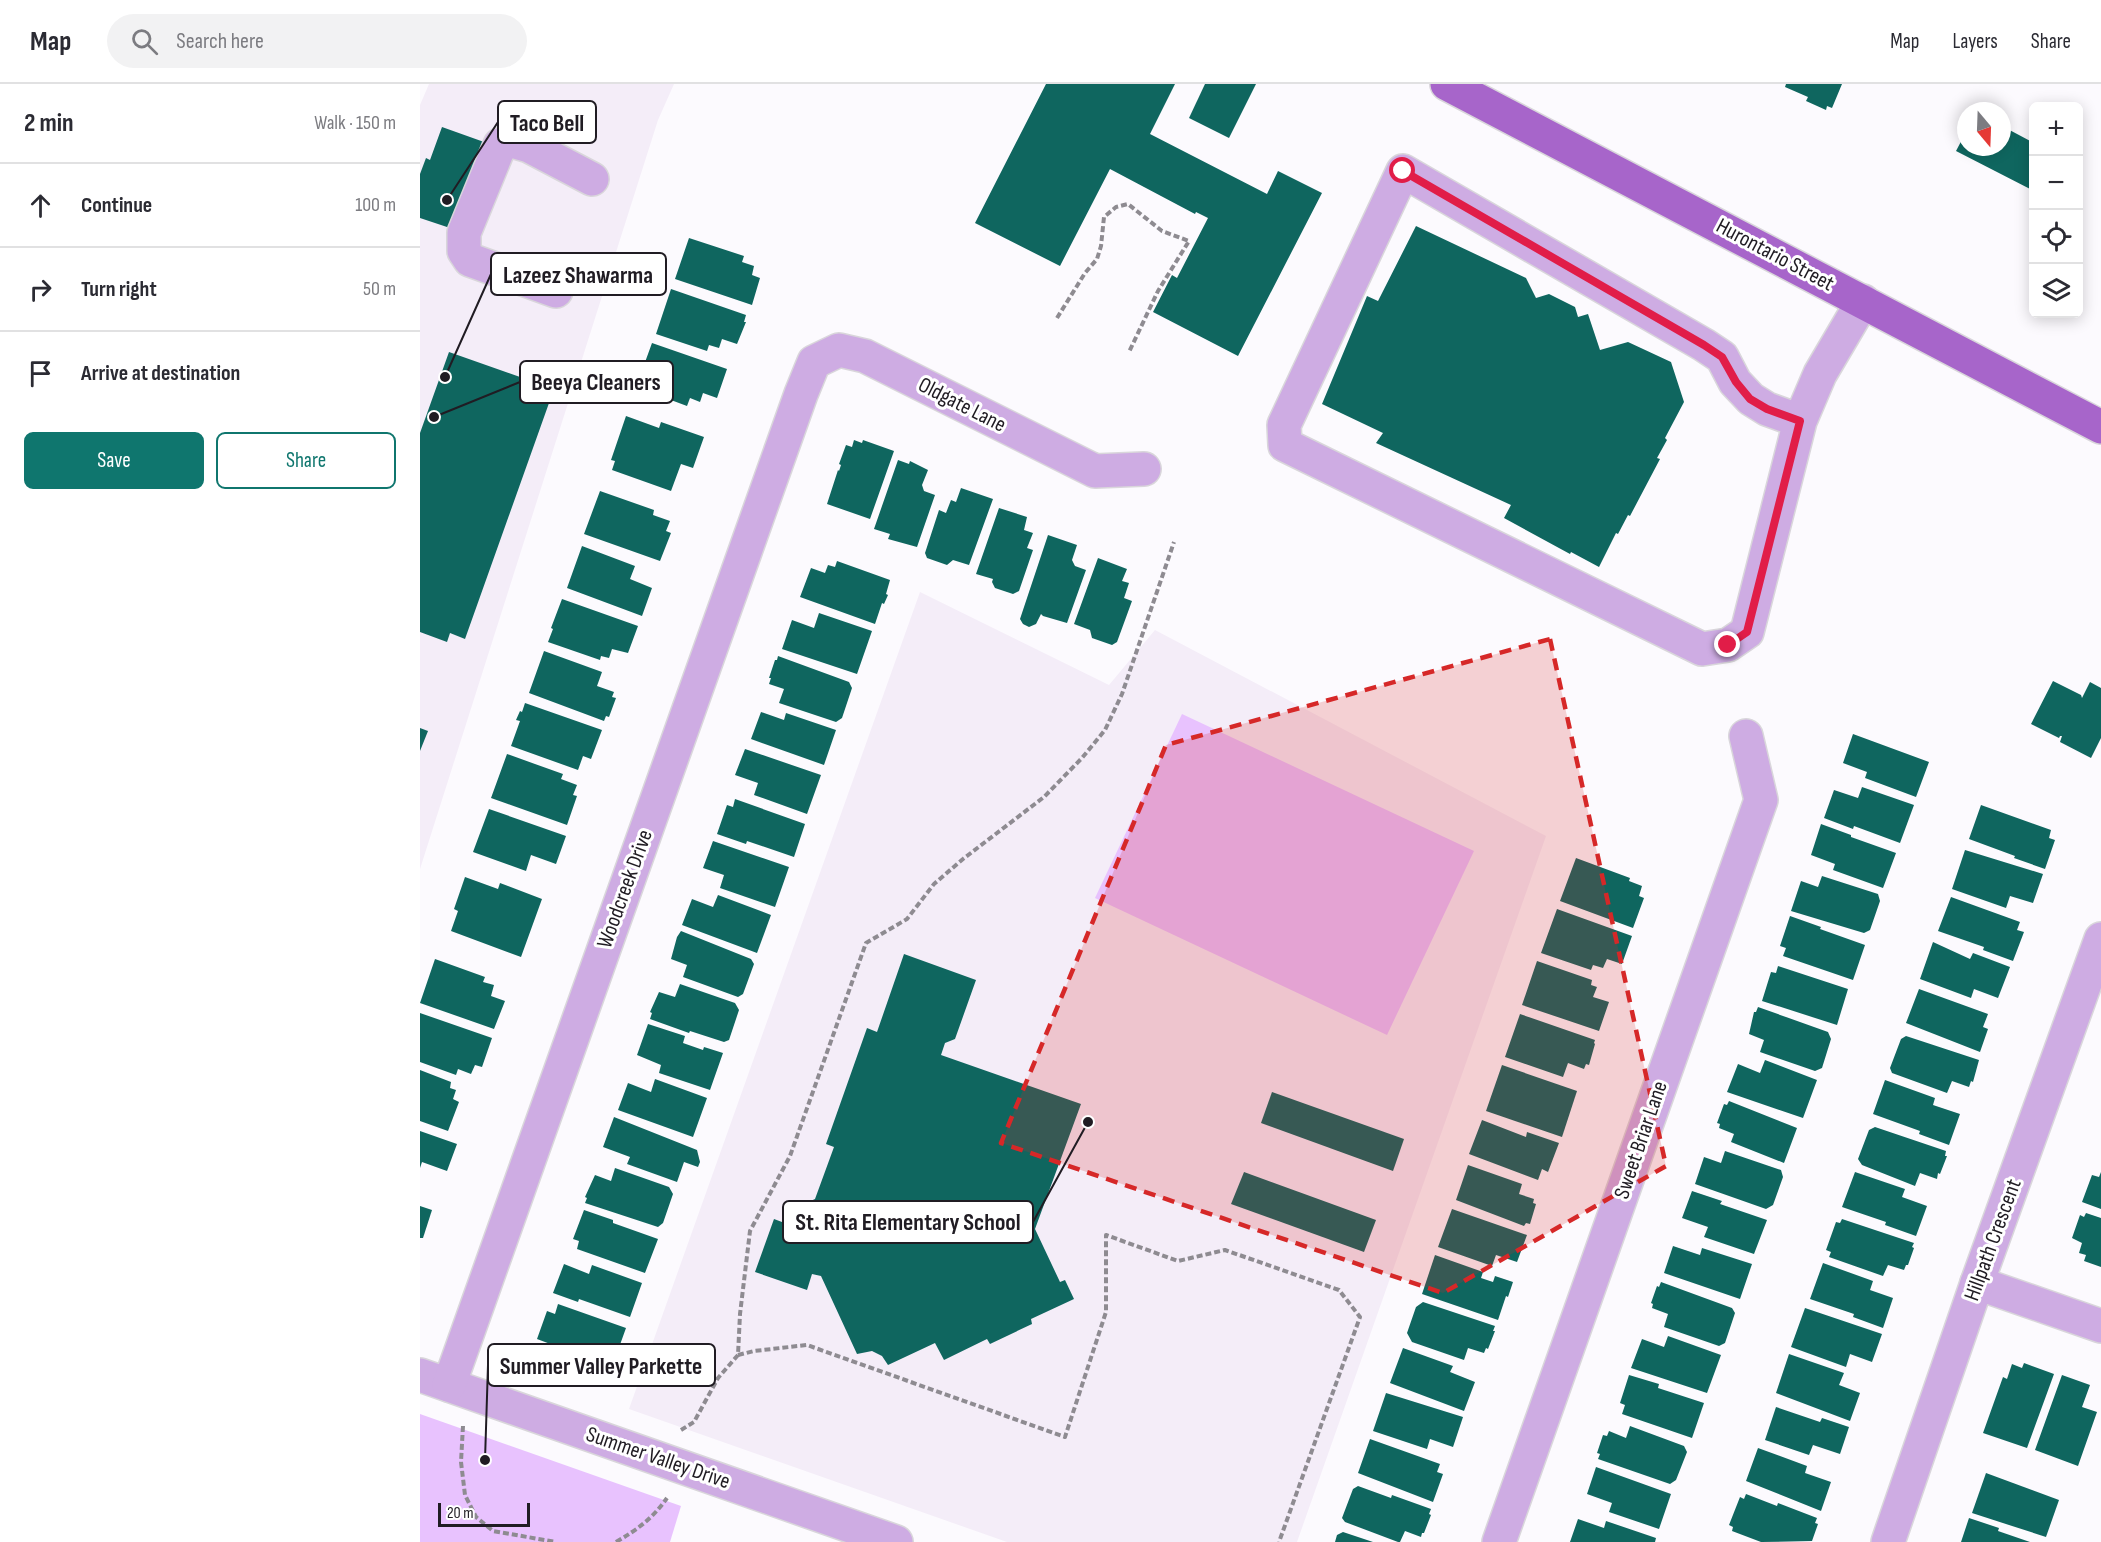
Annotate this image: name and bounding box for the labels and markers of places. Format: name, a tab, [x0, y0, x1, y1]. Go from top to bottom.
callout: Taco Bell	[498, 101, 596, 143]
callout: Lazeez Shawarma	[491, 253, 666, 295]
callout: Beeya Cleaners	[520, 361, 673, 403]
callout: St. Rita Elementary School	[783, 1201, 1033, 1243]
callout: Summer Valley Parkette	[488, 1344, 715, 1386]

